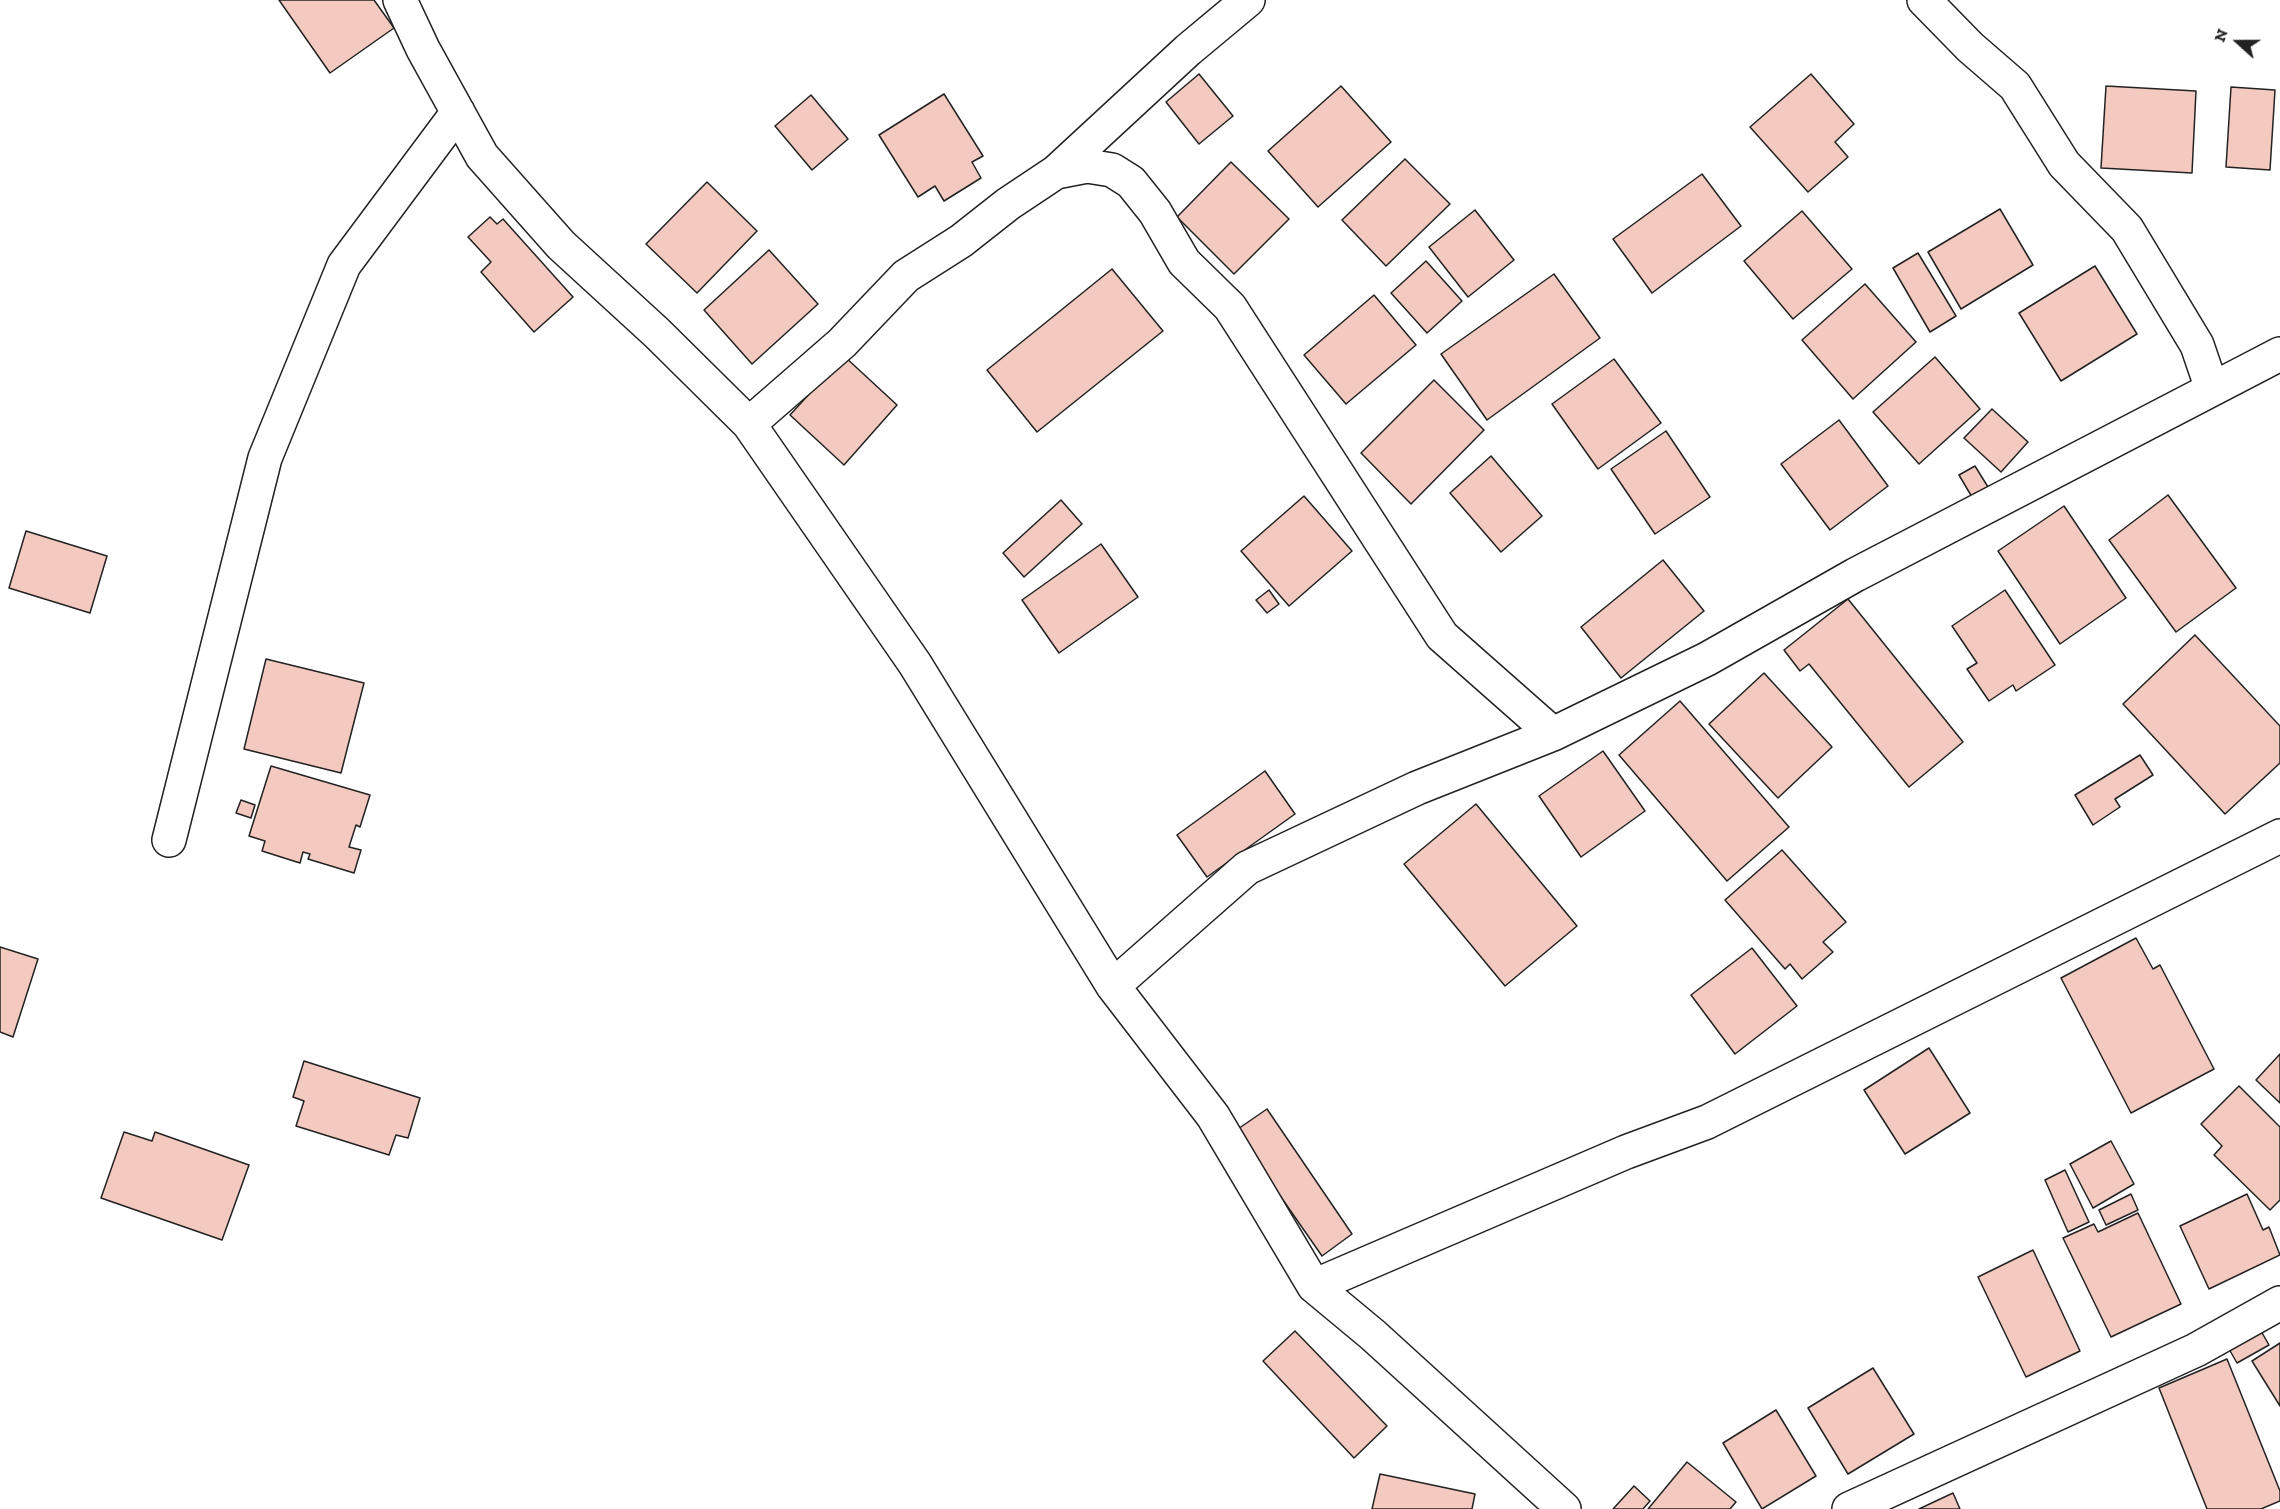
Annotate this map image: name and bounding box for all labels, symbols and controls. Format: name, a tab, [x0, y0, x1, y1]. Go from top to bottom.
north arrow	[2208, 12, 2268, 72]
text: N	[2210, 26, 2232, 44]

